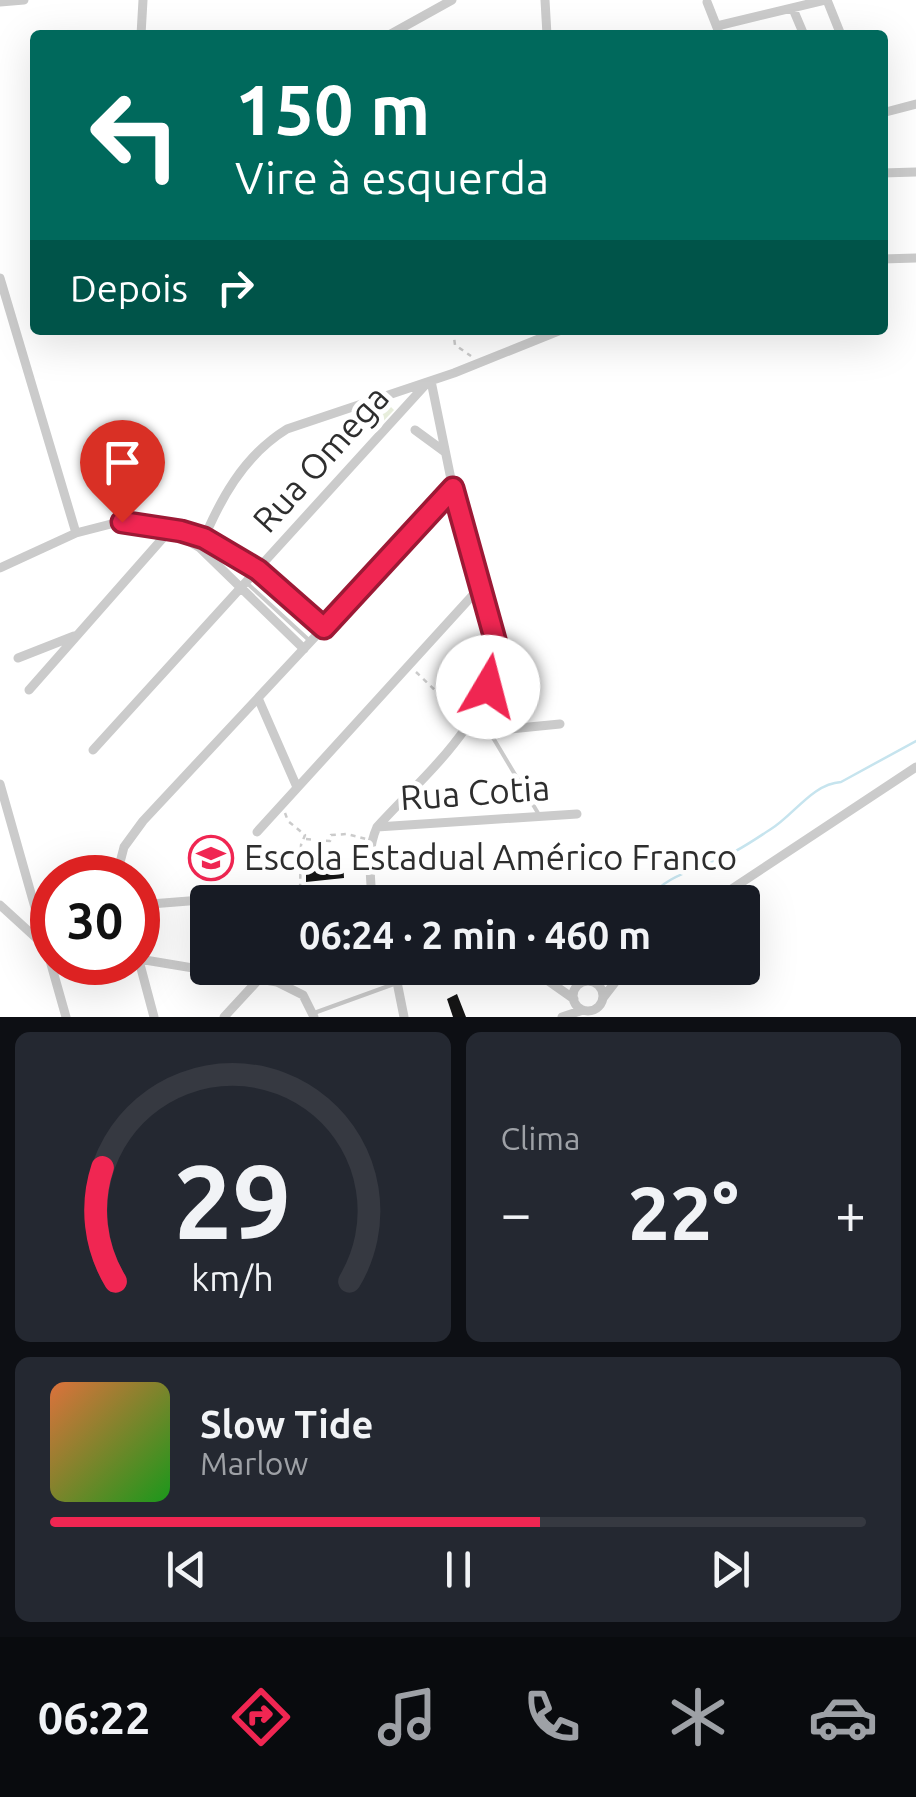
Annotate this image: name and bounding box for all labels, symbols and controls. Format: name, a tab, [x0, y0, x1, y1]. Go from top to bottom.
icon: left	[70, 70, 200, 200]
text: 150 m	[235, 70, 430, 148]
text: Vire à esquerda	[235, 152, 549, 203]
icon: right	[208, 260, 263, 315]
text: Depois	[70, 267, 188, 309]
street label: Rua Omega	[244, 377, 396, 540]
pin	[80, 420, 165, 523]
icon: arrive	[95, 435, 150, 490]
position arrow	[436, 635, 540, 739]
street label: Rua Cotia	[399, 767, 551, 817]
school or university icon: Escola Estadual Américo Franco	[188, 835, 234, 881]
place label: Escola Estadual Américo Franco	[244, 837, 737, 877]
speed limit sign: 30	[30, 855, 160, 985]
text: 06:24 · 2 min · 460 m	[299, 914, 651, 956]
text: Clima	[501, 1120, 580, 1156]
text: 29	[174, 1142, 291, 1259]
text: 22°	[628, 1170, 739, 1254]
text: −	[501, 1182, 532, 1243]
text: +	[835, 1182, 866, 1243]
text: km/h	[191, 1258, 274, 1298]
text: Slow Tide	[200, 1403, 373, 1445]
text: Marlow	[200, 1445, 308, 1481]
icon: previous	[159, 1542, 214, 1597]
icon: pause	[431, 1542, 486, 1597]
icon: next	[703, 1542, 758, 1597]
icon: directions	[226, 1682, 296, 1752]
icon: music	[372, 1682, 442, 1752]
icon: phone	[517, 1682, 587, 1752]
icon: climate	[663, 1682, 733, 1752]
icon: car	[808, 1682, 878, 1752]
text: 06:22	[38, 1692, 150, 1743]

